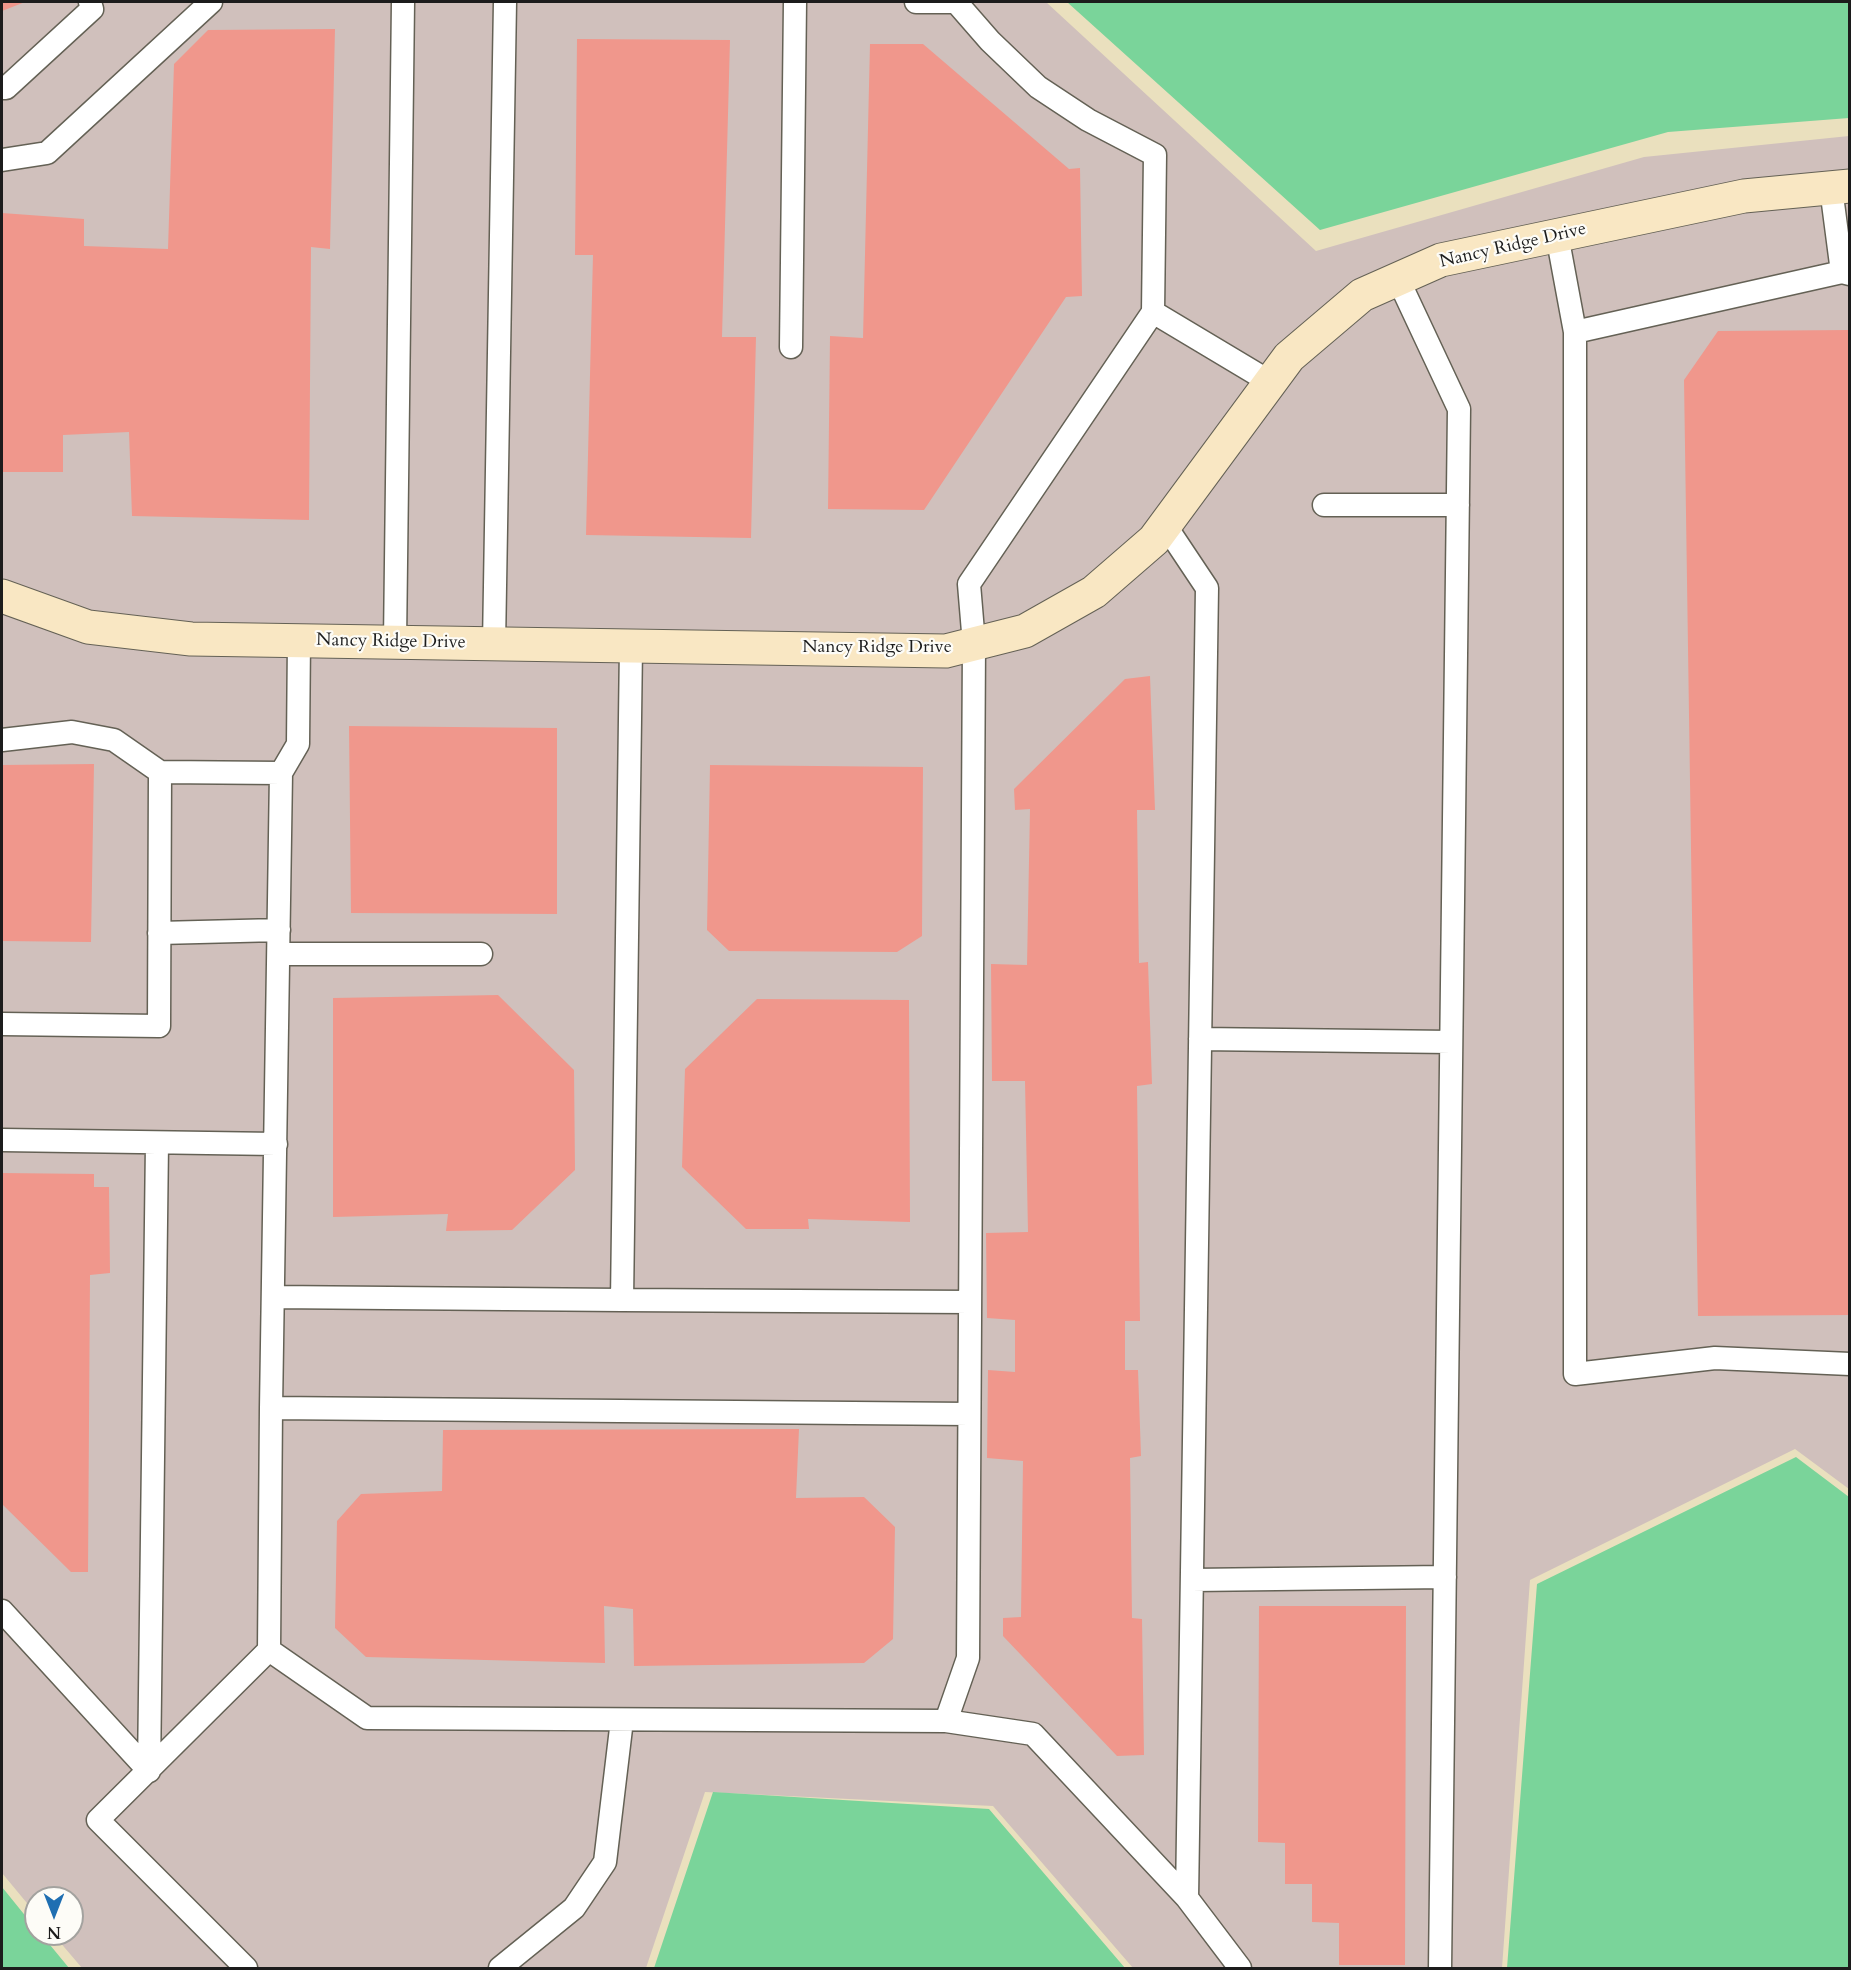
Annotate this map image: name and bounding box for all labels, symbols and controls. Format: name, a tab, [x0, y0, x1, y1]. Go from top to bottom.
street label: Nancy Ridge Drive	[1438, 219, 1588, 273]
street label: Nancy Ridge Drive	[316, 630, 466, 654]
street label: Nancy Ridge Drive	[802, 637, 952, 659]
north arrow	[24, 1886, 84, 1946]
text: N	[47, 1921, 61, 1943]

